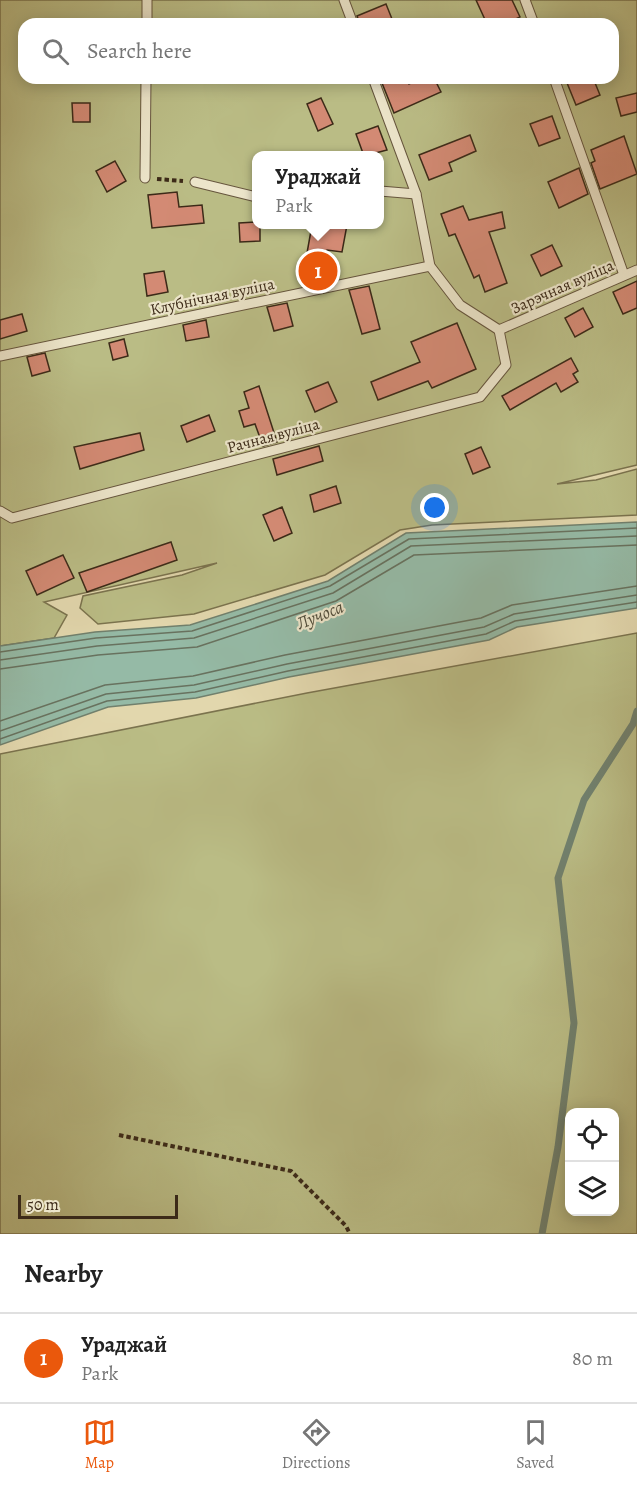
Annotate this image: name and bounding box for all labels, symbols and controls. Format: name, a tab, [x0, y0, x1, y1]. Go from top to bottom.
search box	[18, 18, 619, 84]
icon: search	[39, 35, 72, 68]
text: Search here	[87, 36, 192, 66]
popup	[252, 151, 384, 229]
text: Ураджай	[275, 162, 361, 192]
text: Park	[275, 192, 313, 219]
pin: 1	[298, 248, 338, 294]
street label: Зарэчная вуліца	[508, 254, 618, 319]
street label: Клубнічная вуліца	[148, 273, 277, 321]
street label: Рачная вуліца	[225, 413, 322, 459]
your location	[420, 493, 449, 522]
water label: Лучоса	[292, 595, 347, 636]
map controls	[565, 1108, 619, 1216]
button: locate	[565, 1108, 619, 1162]
button: layers	[565, 1162, 619, 1216]
scale bar	[18, 1192, 178, 1220]
text: 50 m	[27, 1194, 59, 1216]
text: Nearby	[24, 1256, 103, 1291]
text: Ураджай	[81, 1330, 167, 1360]
text: 1	[40, 1345, 47, 1372]
text: 80 m	[572, 1345, 613, 1372]
text: Park	[81, 1360, 119, 1387]
tab: Map	[83, 1416, 116, 1474]
tab: Directions	[282, 1416, 350, 1474]
tab: Saved	[516, 1416, 554, 1474]

